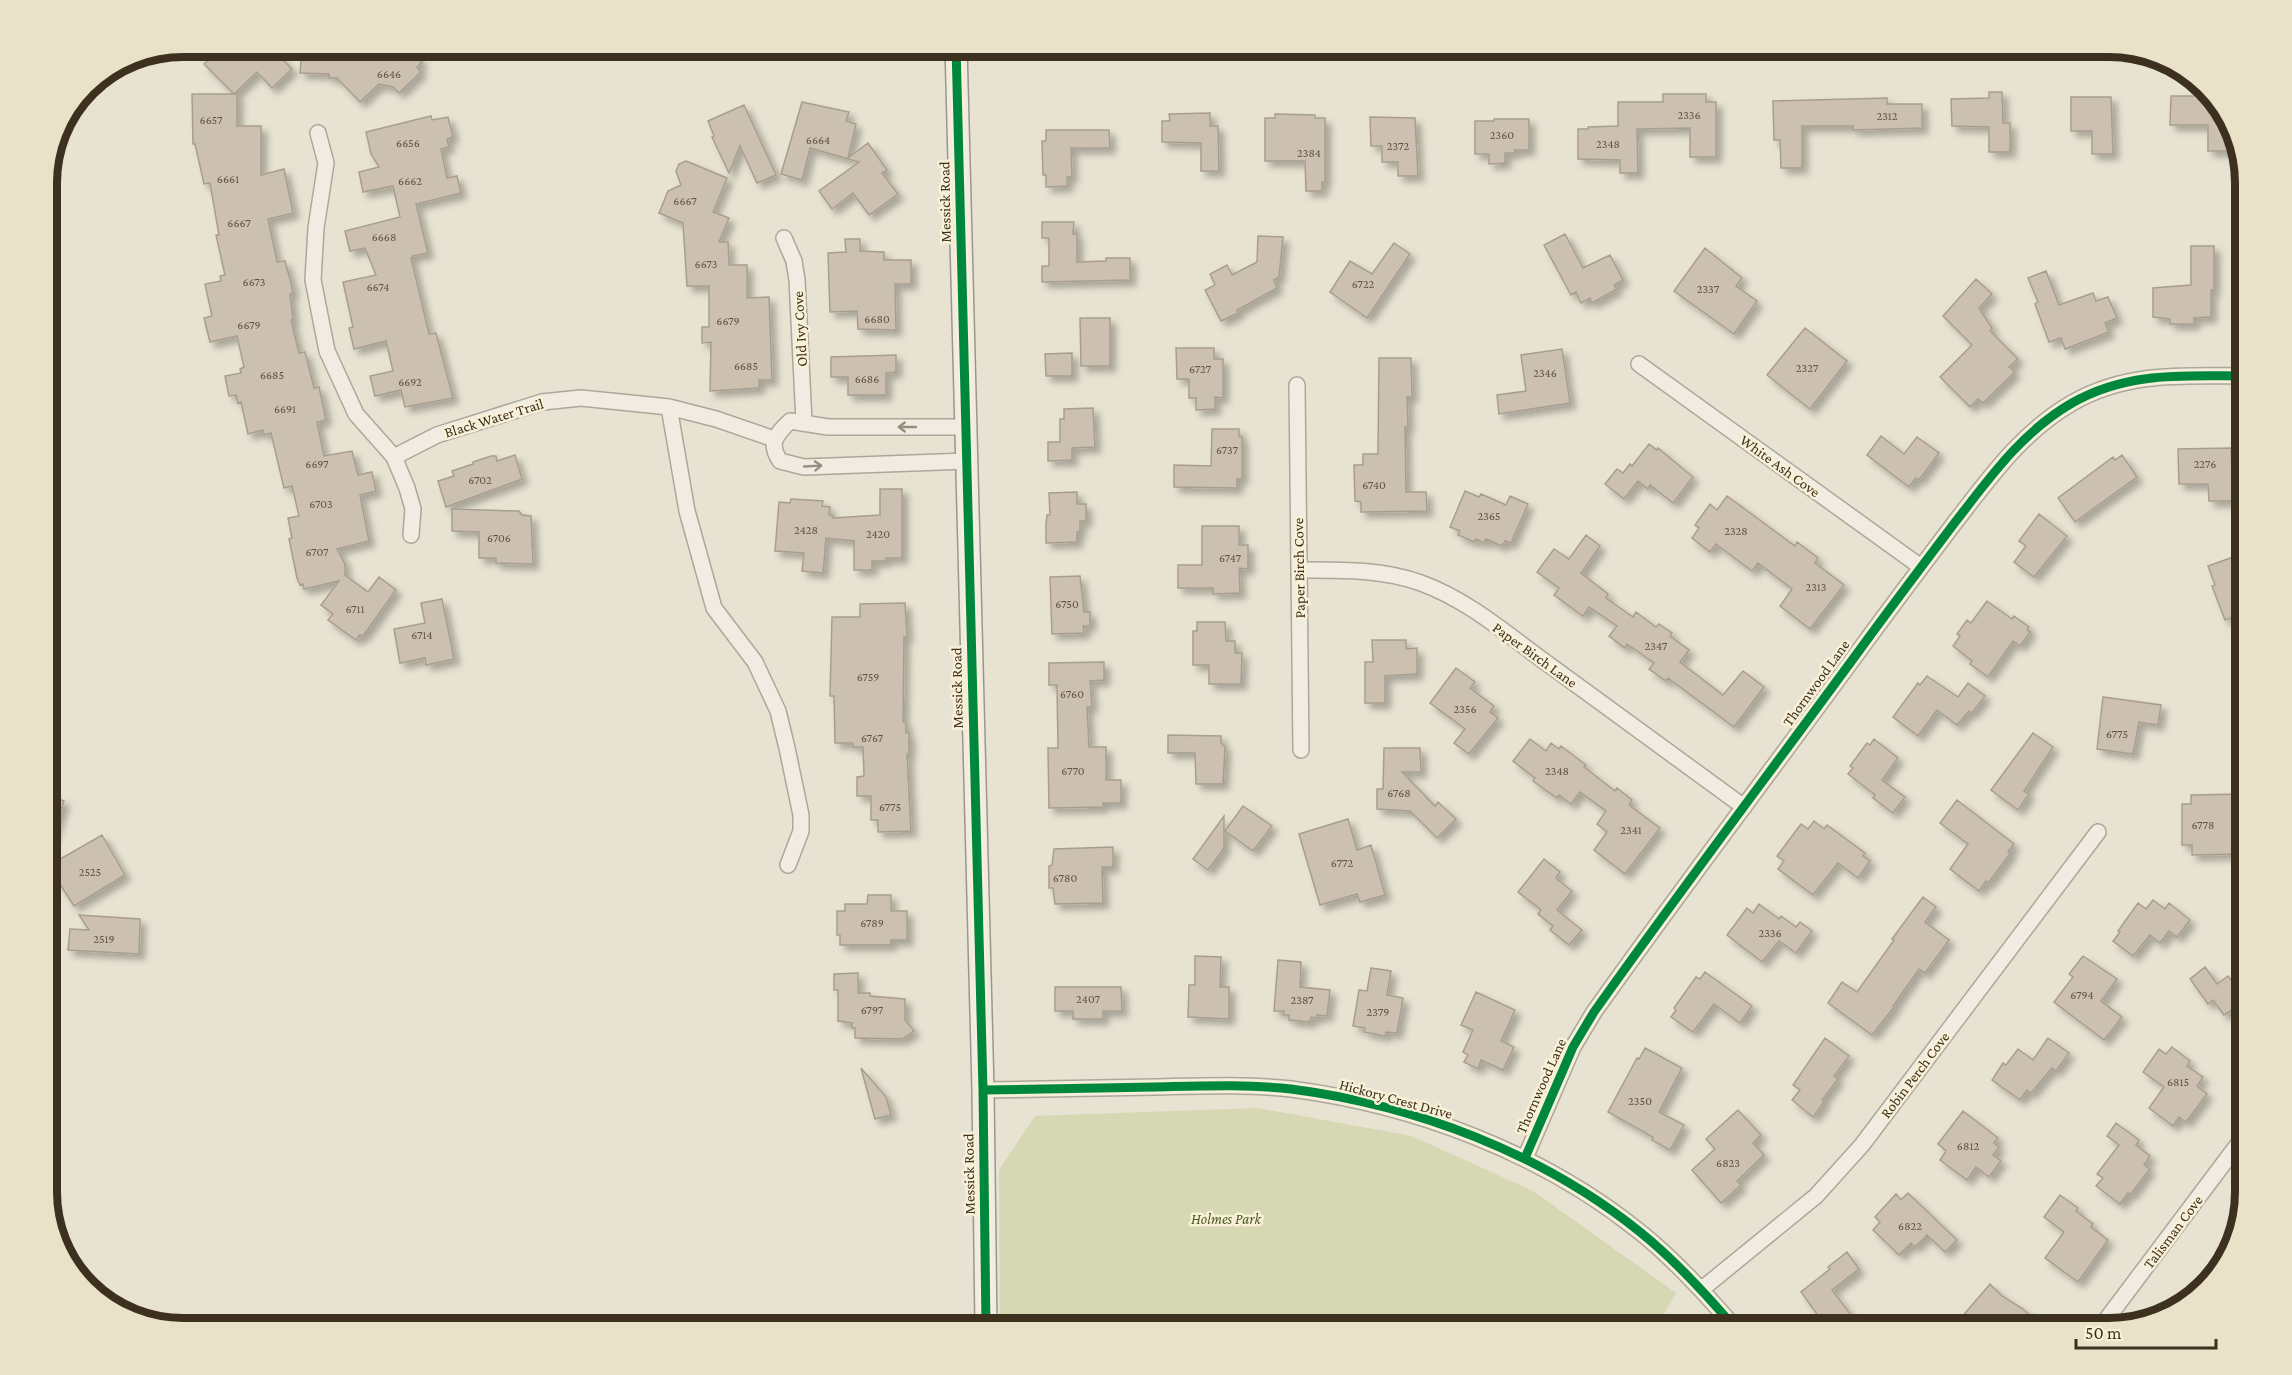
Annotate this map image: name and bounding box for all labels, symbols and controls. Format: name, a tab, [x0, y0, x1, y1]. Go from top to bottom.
house number: 6646	[377, 67, 401, 81]
house number: 2336	[1677, 108, 1701, 122]
house number: 2312	[1876, 109, 1898, 123]
house number: 6657	[200, 113, 223, 127]
house number: 2360	[1490, 128, 1514, 142]
house number: 6664	[806, 133, 830, 147]
house number: 6656	[396, 136, 420, 150]
house number: 2348	[1596, 137, 1620, 151]
house number: 2372	[1387, 139, 1410, 153]
house number: 2384	[1297, 146, 1321, 160]
street label: Messick Road	[936, 161, 954, 243]
house number: 6661	[217, 172, 239, 186]
house number: 6662	[398, 174, 422, 188]
house number: 6667	[673, 194, 697, 208]
house number: 6667	[227, 216, 251, 230]
house number: 6668	[372, 230, 396, 244]
house number: 6673	[695, 257, 718, 271]
house number: 6673	[243, 275, 266, 289]
house number: 6722	[1352, 277, 1375, 291]
house number: 6674	[367, 280, 389, 294]
house number: 2337	[1697, 282, 1720, 296]
street label: Old Ivy Cove	[790, 290, 811, 367]
house number: 6680	[864, 312, 890, 326]
house number: 6679	[716, 314, 740, 328]
house number: 6679	[237, 318, 261, 332]
house number: 6685	[734, 359, 758, 373]
house number: 2327	[1796, 361, 1819, 375]
house number: 6727	[1189, 362, 1212, 376]
house number: 2346	[1533, 366, 1557, 380]
house number: 6685	[260, 368, 284, 382]
house number: 6686	[855, 372, 879, 386]
house number: 6692	[398, 375, 422, 389]
street label: Black Water Trail	[442, 395, 546, 441]
house number: 6691	[274, 402, 296, 416]
one-way arrow	[898, 421, 918, 433]
street label: White Ash Cove	[1737, 432, 1823, 501]
house number: 6737	[1216, 443, 1239, 457]
house number: 6697	[305, 457, 329, 471]
house number: 2276	[2194, 457, 2216, 471]
one-way arrow	[803, 461, 823, 472]
house number: 6702	[468, 473, 492, 487]
house number: 6740	[1362, 478, 1386, 492]
house number: 6703	[309, 497, 333, 511]
house number: 2365	[1478, 509, 1501, 523]
street label: Paper Birch Cove	[1290, 517, 1309, 618]
house number: 2428	[794, 523, 818, 537]
house number: 2328	[1724, 524, 1748, 538]
house number: 2420	[866, 527, 890, 541]
house number: 6706	[487, 531, 511, 545]
house number: 6707	[305, 545, 329, 559]
house number: 6747	[1219, 551, 1242, 565]
house number: 2313	[1805, 580, 1827, 594]
house number: 6750	[1055, 597, 1079, 611]
house number: 6711	[345, 602, 365, 616]
street label: Paper Birch Lane	[1489, 619, 1581, 692]
house number: 6714	[411, 628, 433, 642]
street label: Thornwood Lane	[1779, 636, 1853, 729]
house number: 2347	[1645, 639, 1668, 653]
street label: Messick Road	[948, 647, 966, 729]
house number: 6759	[857, 670, 879, 684]
house number: 6760	[1060, 687, 1084, 701]
house number: 2356	[1453, 702, 1477, 716]
house number: 6775	[2106, 727, 2128, 741]
house number: 6767	[861, 731, 884, 745]
house number: 6770	[1061, 764, 1085, 778]
house number: 2348	[1545, 764, 1569, 778]
house number: 6768	[1387, 786, 1411, 800]
house number: 6775	[879, 800, 901, 814]
house number: 6778	[2191, 818, 2215, 832]
house number: 2341	[1620, 823, 1642, 837]
house number: 6772	[1331, 856, 1353, 870]
house number: 2525	[79, 865, 101, 879]
house number: 6780	[1053, 871, 1077, 885]
house number: 6789	[860, 916, 884, 930]
house number: 2336	[1758, 926, 1782, 940]
house number: 2519	[93, 932, 115, 946]
house number: 6794	[2070, 988, 2094, 1002]
house number: 2407	[1076, 992, 1100, 1006]
house number: 2387	[1291, 993, 1314, 1007]
house number: 6797	[861, 1003, 884, 1017]
house number: 2379	[1367, 1005, 1389, 1019]
street label: Robin Perch Cove	[1877, 1029, 1953, 1121]
street label: Thornwood Lane	[1513, 1036, 1569, 1136]
house number: 6815	[2167, 1075, 2189, 1089]
street label: Hickory Crest Drive	[1338, 1076, 1455, 1123]
house number: 2350	[1628, 1094, 1652, 1108]
street label: Messick Road	[960, 1133, 978, 1215]
house number: 6812	[1957, 1139, 1979, 1153]
house number: 6823	[1716, 1156, 1740, 1170]
street label: Talisman Cove	[2140, 1192, 2206, 1272]
park label: Holmes Park	[1191, 1211, 1262, 1227]
house number: 6822	[1898, 1219, 1922, 1233]
scale bar	[2076, 1312, 2216, 1350]
text: 50 m	[2085, 1323, 2122, 1343]

